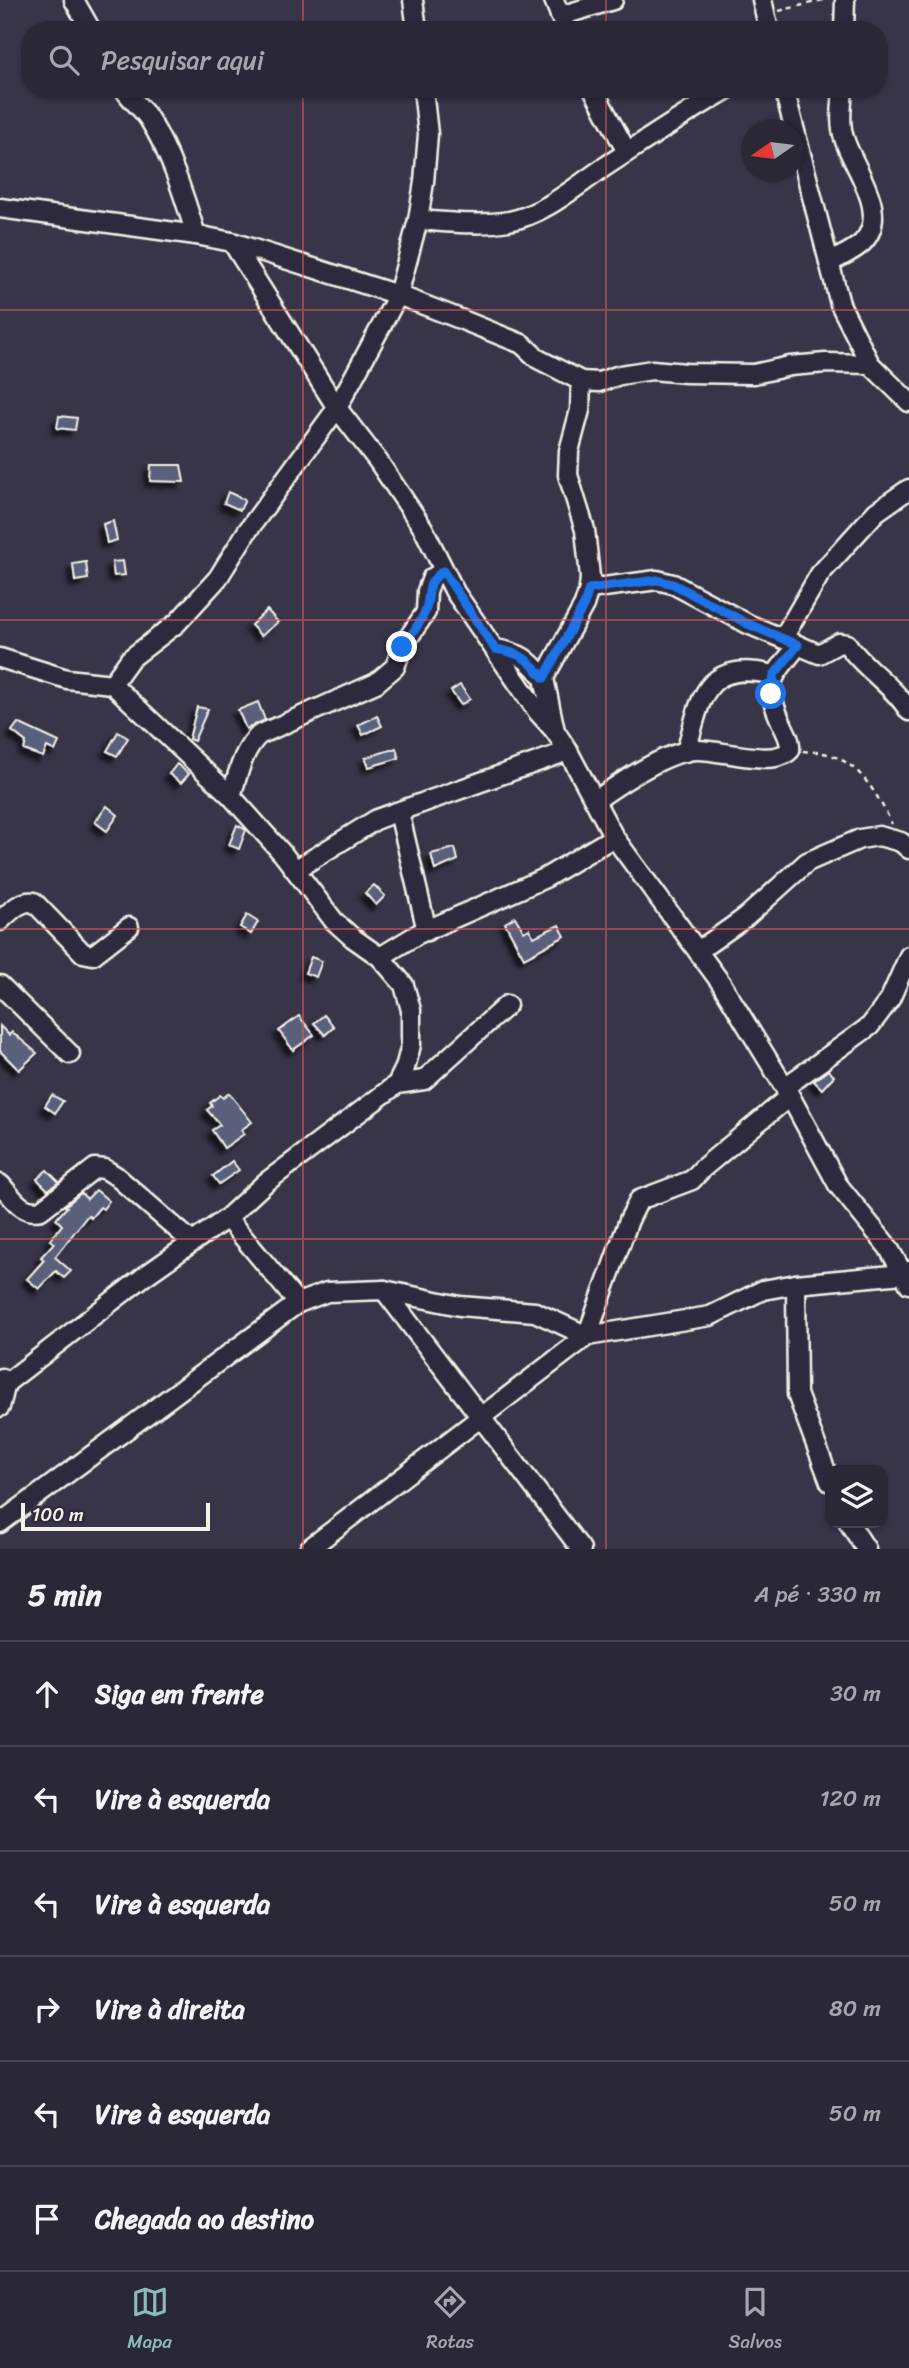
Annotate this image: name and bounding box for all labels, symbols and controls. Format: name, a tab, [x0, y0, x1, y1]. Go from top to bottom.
search box	[21, 21, 888, 98]
text: Pesquisar aqui	[101, 37, 264, 83]
icon: search	[45, 41, 83, 79]
north arrow	[741, 119, 804, 182]
route end	[386, 631, 417, 662]
route start	[755, 678, 786, 709]
map controls	[825, 1465, 888, 1528]
button: layers	[825, 1465, 888, 1528]
text: 100 m	[32, 1498, 84, 1531]
scale bar	[21, 1500, 210, 1532]
text: 5 min	[28, 1568, 102, 1622]
text: A pé · 330 m	[754, 1574, 881, 1615]
text: Siga em frente	[95, 1671, 264, 1717]
text: 30 m	[830, 1673, 881, 1714]
icon: ahead	[28, 1675, 66, 1713]
text: Vire à esquerda	[95, 1776, 270, 1822]
text: 120 m	[820, 1778, 881, 1819]
icon: left	[28, 1780, 66, 1818]
text: Vire à esquerda	[95, 1881, 270, 1927]
text: 50 m	[829, 1883, 881, 1924]
icon: left	[28, 1885, 66, 1923]
text: Vire à direita	[95, 1986, 245, 2032]
text: 80 m	[829, 1988, 881, 2029]
icon: right	[28, 1990, 66, 2028]
text: Vire à esquerda	[95, 2091, 270, 2137]
text: 50 m	[829, 2093, 881, 2134]
icon: left	[28, 2095, 66, 2133]
text: Chegada ao destino	[95, 2196, 314, 2242]
icon: arrive	[28, 2200, 66, 2238]
tab: Mapa	[127, 2283, 172, 2358]
tab: Rotas	[426, 2283, 474, 2358]
tab: Salvos	[729, 2283, 782, 2358]

